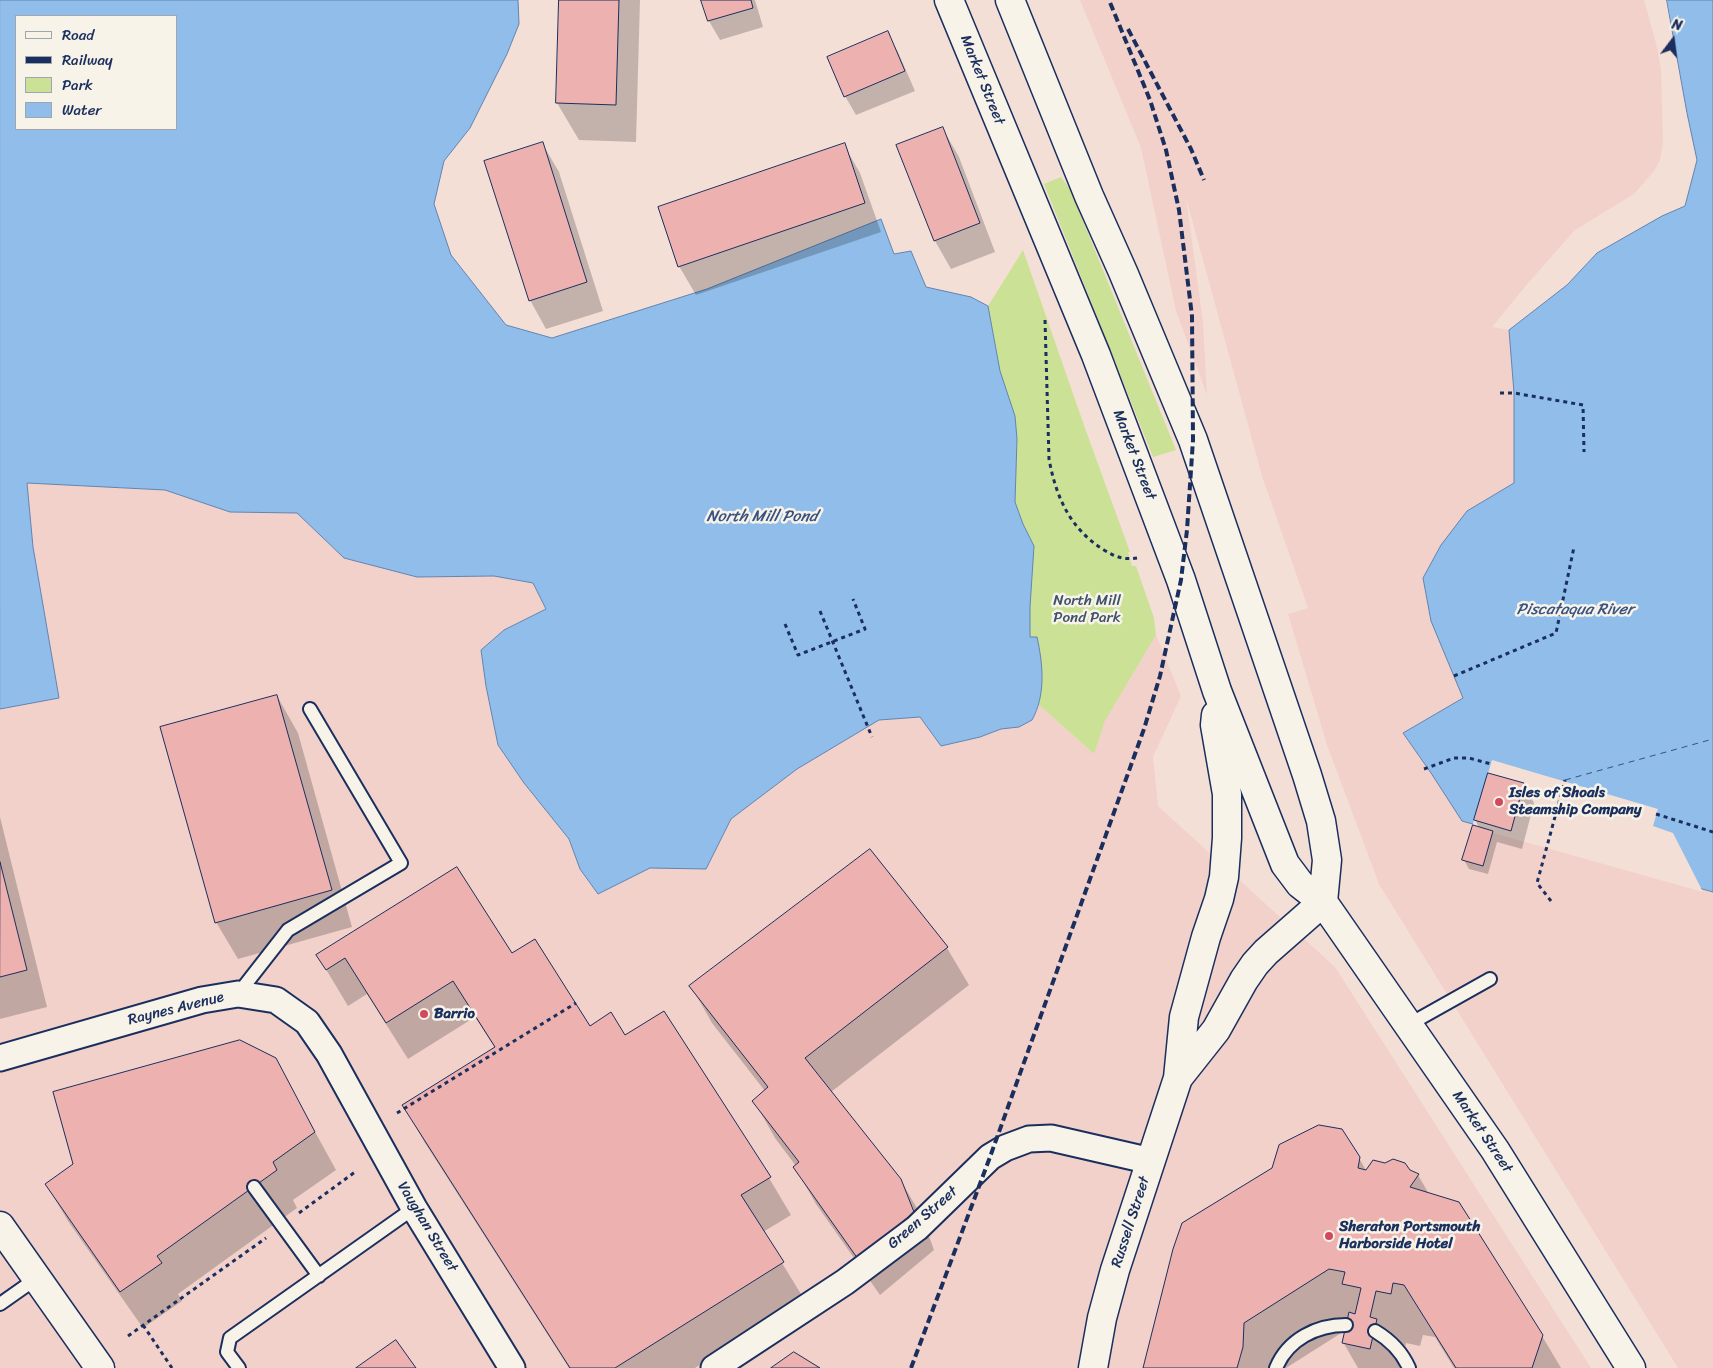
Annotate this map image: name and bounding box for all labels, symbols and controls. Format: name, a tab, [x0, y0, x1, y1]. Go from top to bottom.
text: N	[1669, 12, 1685, 38]
legend	[15, 15, 178, 130]
north arrow	[1648, 15, 1698, 65]
text: Road	[62, 22, 94, 48]
street label: Market Street	[956, 33, 1008, 127]
text: Railway	[62, 47, 113, 73]
text: Park	[62, 72, 93, 98]
text: Water	[62, 97, 102, 123]
street label: Market Street	[1109, 407, 1159, 503]
water label: North Mill Pond	[707, 507, 817, 527]
park label: North Mill Pond Park	[1053, 592, 1121, 627]
water label: Piscataqua River	[1517, 600, 1633, 620]
place label: Isles of Shoals Steamship Company	[1509, 784, 1642, 819]
marker: Isles of Shoals Steamship Company	[1493, 796, 1505, 808]
street label: Raynes Avenue	[126, 988, 226, 1030]
place label: Barrio	[434, 1005, 475, 1023]
marker: Barrio	[418, 1008, 430, 1020]
street label: Market Street	[1448, 1088, 1516, 1176]
street label: Russell Street	[1108, 1174, 1154, 1270]
street label: Vaughan Street	[393, 1179, 461, 1275]
street label: Green Street	[884, 1183, 962, 1253]
place label: Sheraton Portsmouth Harborside Hotel	[1339, 1218, 1480, 1253]
marker: Sheraton Portsmouth Harborside Hotel	[1323, 1230, 1335, 1242]

